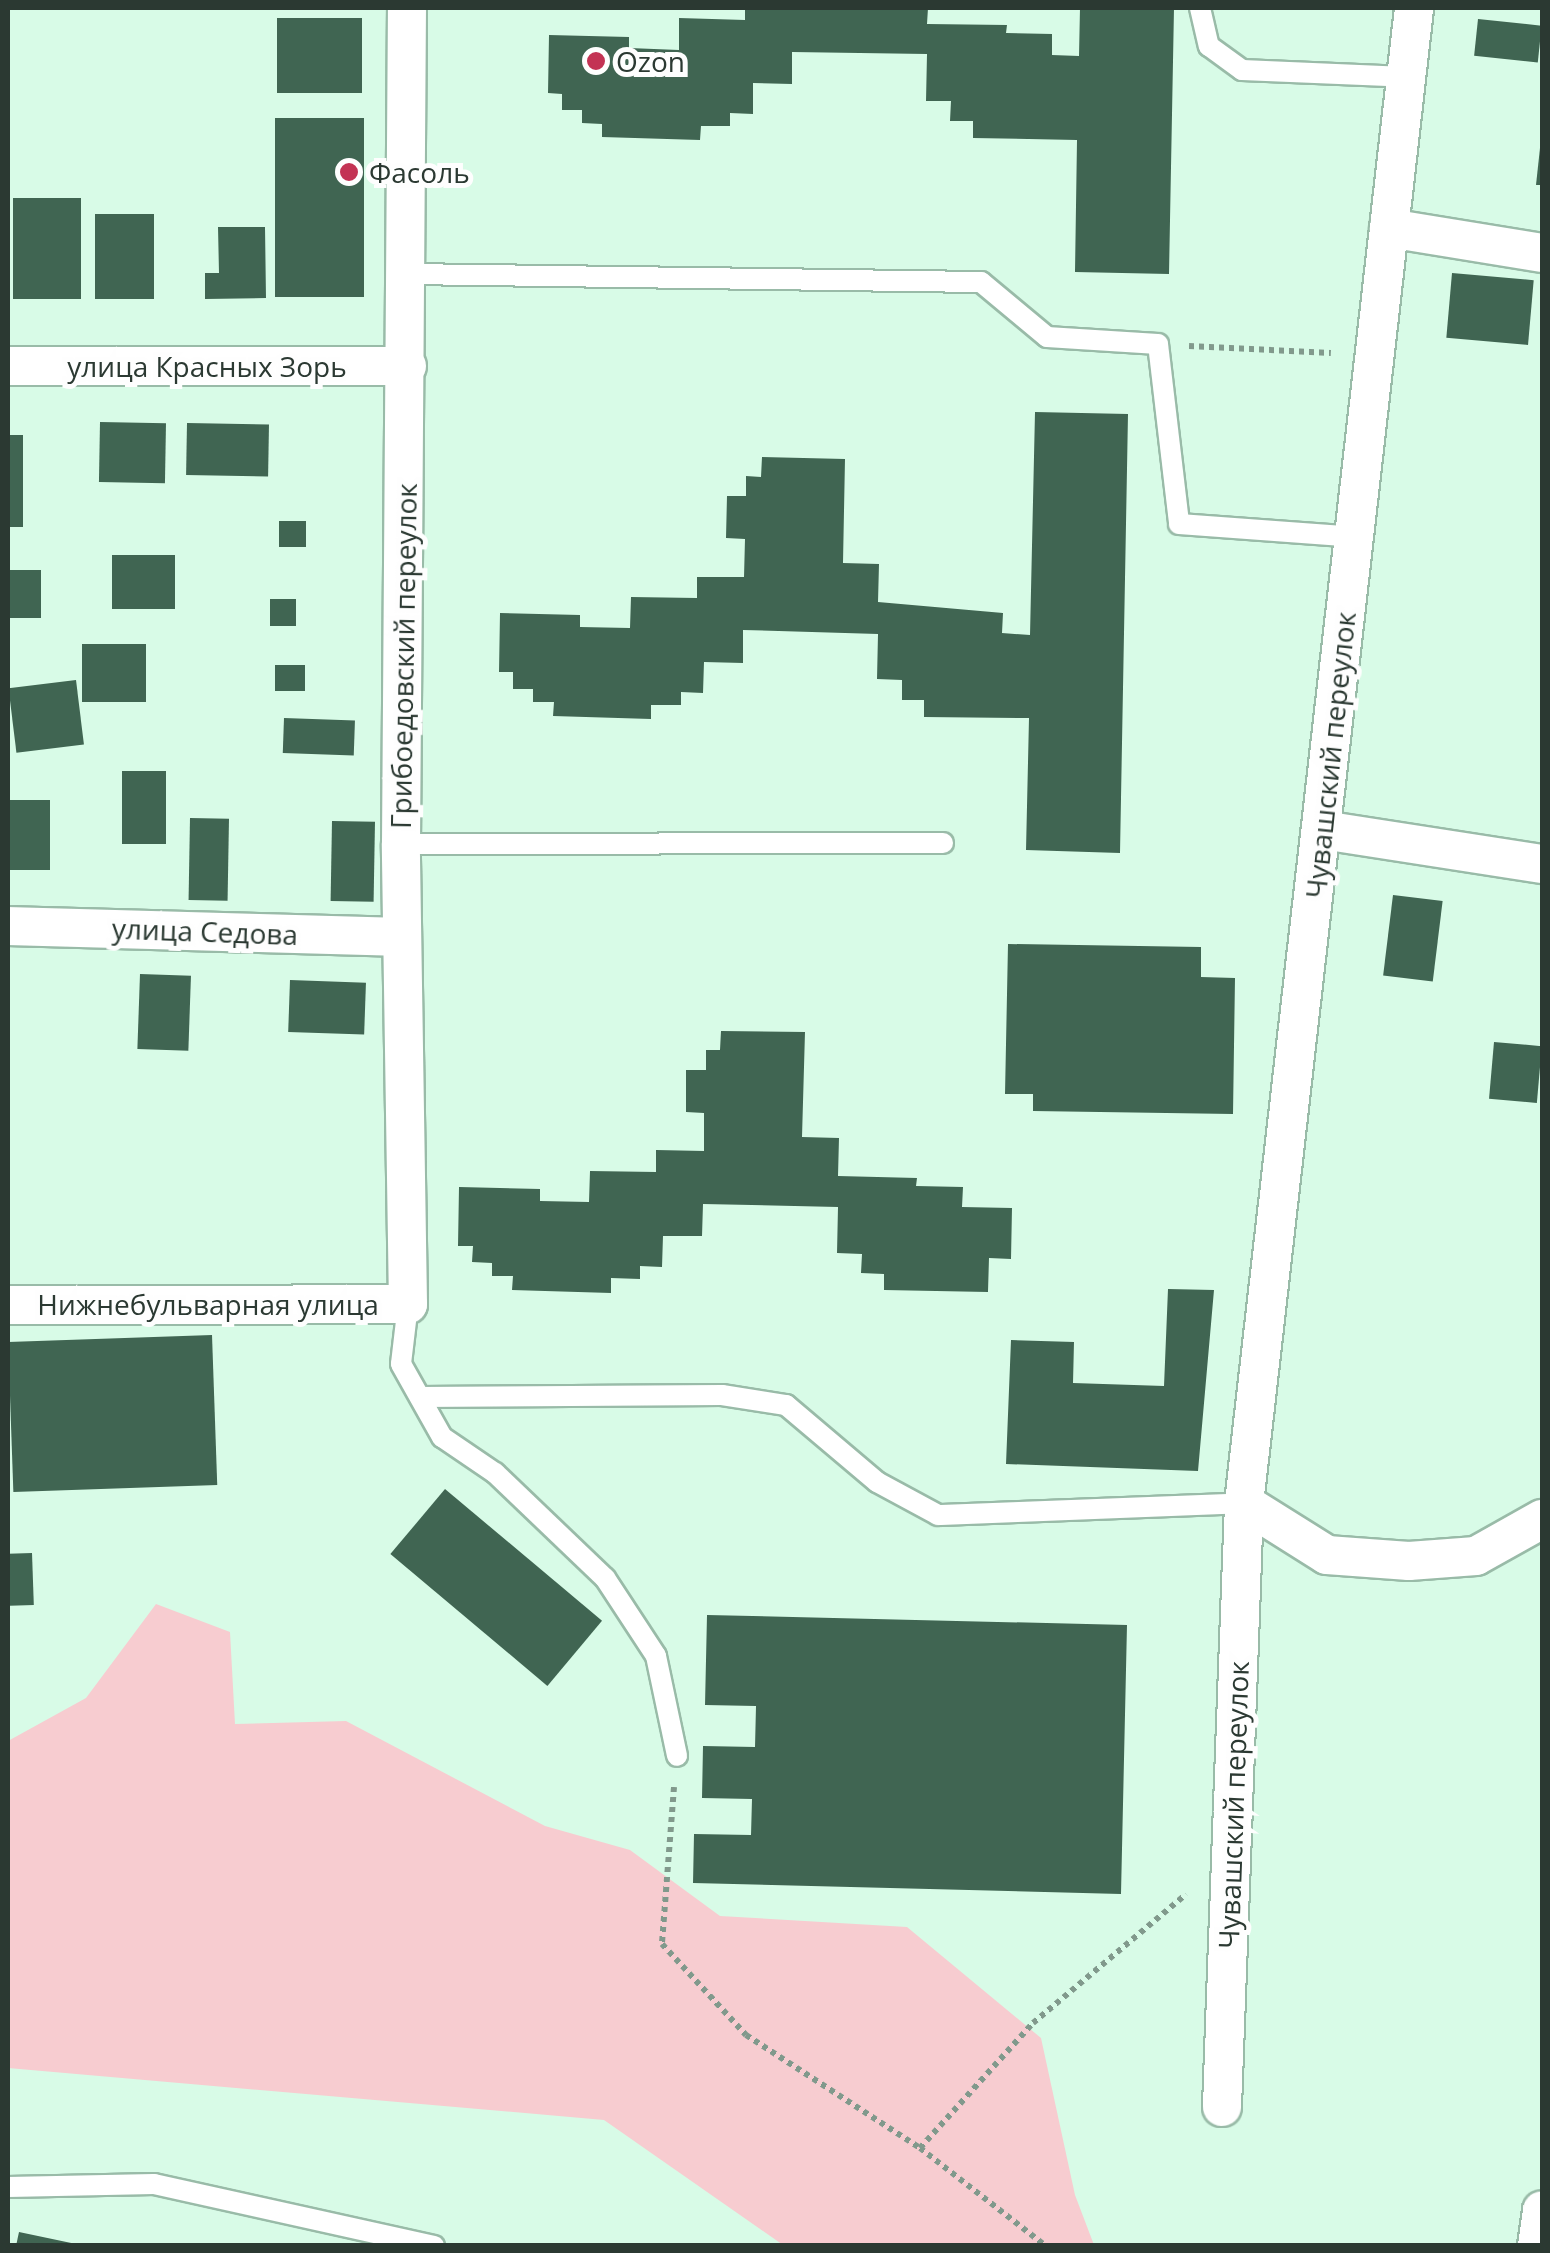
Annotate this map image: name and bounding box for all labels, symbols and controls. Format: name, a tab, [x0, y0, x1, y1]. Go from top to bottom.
place label: Ozon	[616, 44, 685, 78]
marker: Ozon	[585, 50, 607, 72]
place label: Фасоль	[369, 155, 470, 189]
marker: Фасоль	[338, 161, 360, 183]
street label: улица Красных Зорь	[67, 349, 347, 383]
street label: Грибоедовский переулок	[383, 483, 423, 829]
street label: Чувашский переулок	[1298, 610, 1362, 900]
street label: улица Седова	[111, 911, 299, 951]
street label: Нижнебульварная улица	[37, 1287, 379, 1321]
street label: Чувашский переулок	[1211, 1660, 1255, 1950]

